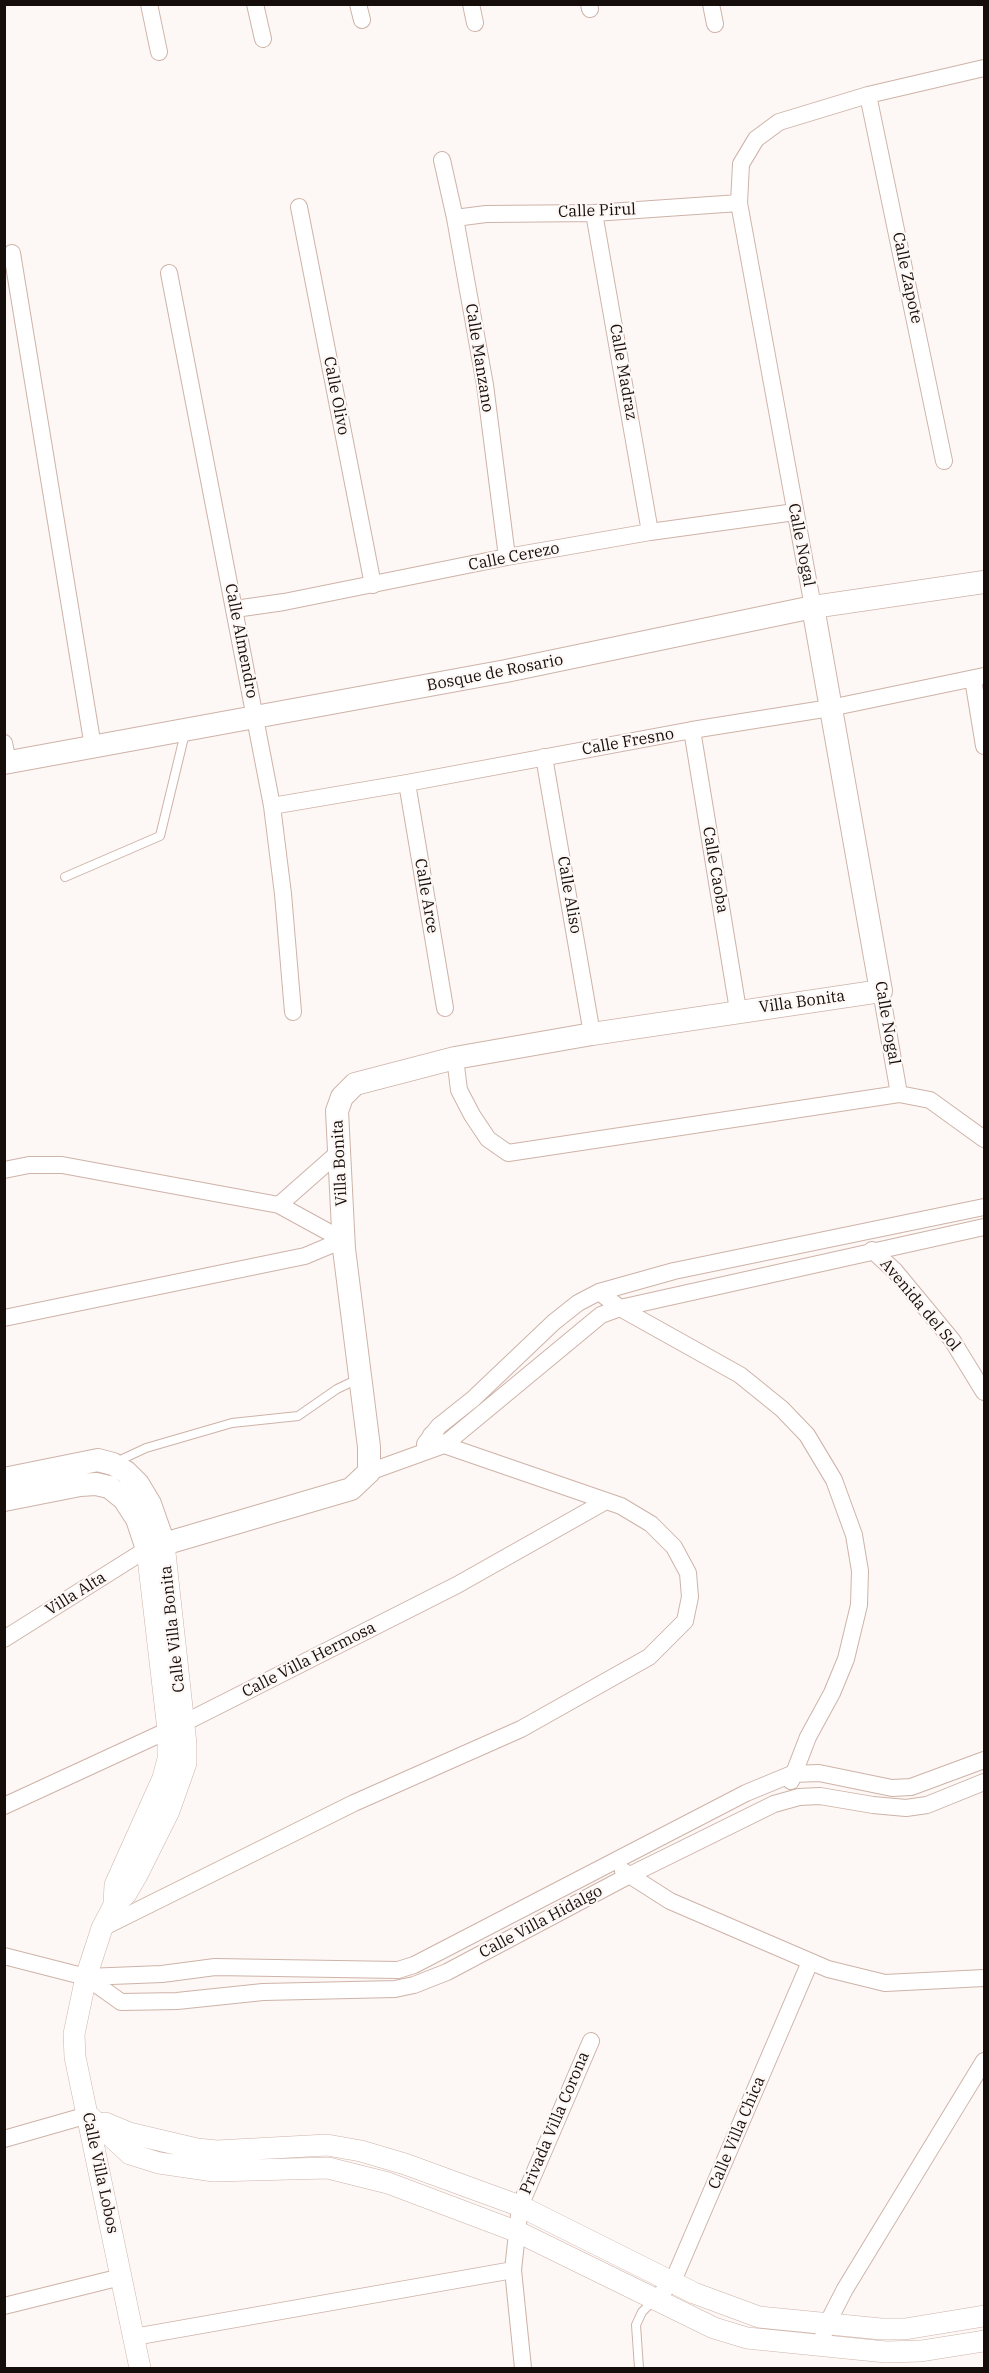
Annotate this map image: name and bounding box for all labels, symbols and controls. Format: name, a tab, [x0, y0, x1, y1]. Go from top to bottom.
street label: Calle Pirul	[558, 200, 636, 222]
street label: Calle Zapote	[888, 231, 926, 325]
street label: Calle Manzano	[461, 302, 497, 414]
street label: Calle Madraz	[605, 322, 641, 422]
street label: Calle Olivo	[319, 355, 353, 437]
street label: Calle Nogal	[784, 502, 818, 588]
street label: Calle Cerezo	[467, 539, 561, 575]
street label: Calle Almendro	[220, 582, 262, 700]
street label: Bosque de Rosario	[425, 650, 565, 696]
street label: Calle Fresno	[580, 724, 676, 760]
street label: Calle Caoba	[698, 825, 732, 915]
street label: Calle Aliso	[553, 855, 585, 935]
street label: Calle Arce	[410, 857, 442, 935]
street label: Calle Nogal	[870, 980, 904, 1066]
street label: Villa Bonita	[758, 986, 846, 1018]
street label: Villa Bonita	[328, 1119, 352, 1207]
street label: Avenida del Sol	[876, 1255, 964, 1355]
street label: Calle Villa Bonita	[157, 1565, 189, 1693]
street label: Villa Alta	[42, 1568, 110, 1620]
street label: Calle Villa Hermosa	[239, 1618, 379, 1702]
street label: Calle Villa Hidalgo	[476, 1881, 606, 1963]
street label: Privada Villa Corona	[516, 2049, 594, 2197]
street label: Calle Villa Chica	[705, 2074, 769, 2192]
street label: Calle Villa Lobos	[78, 2111, 122, 2235]

